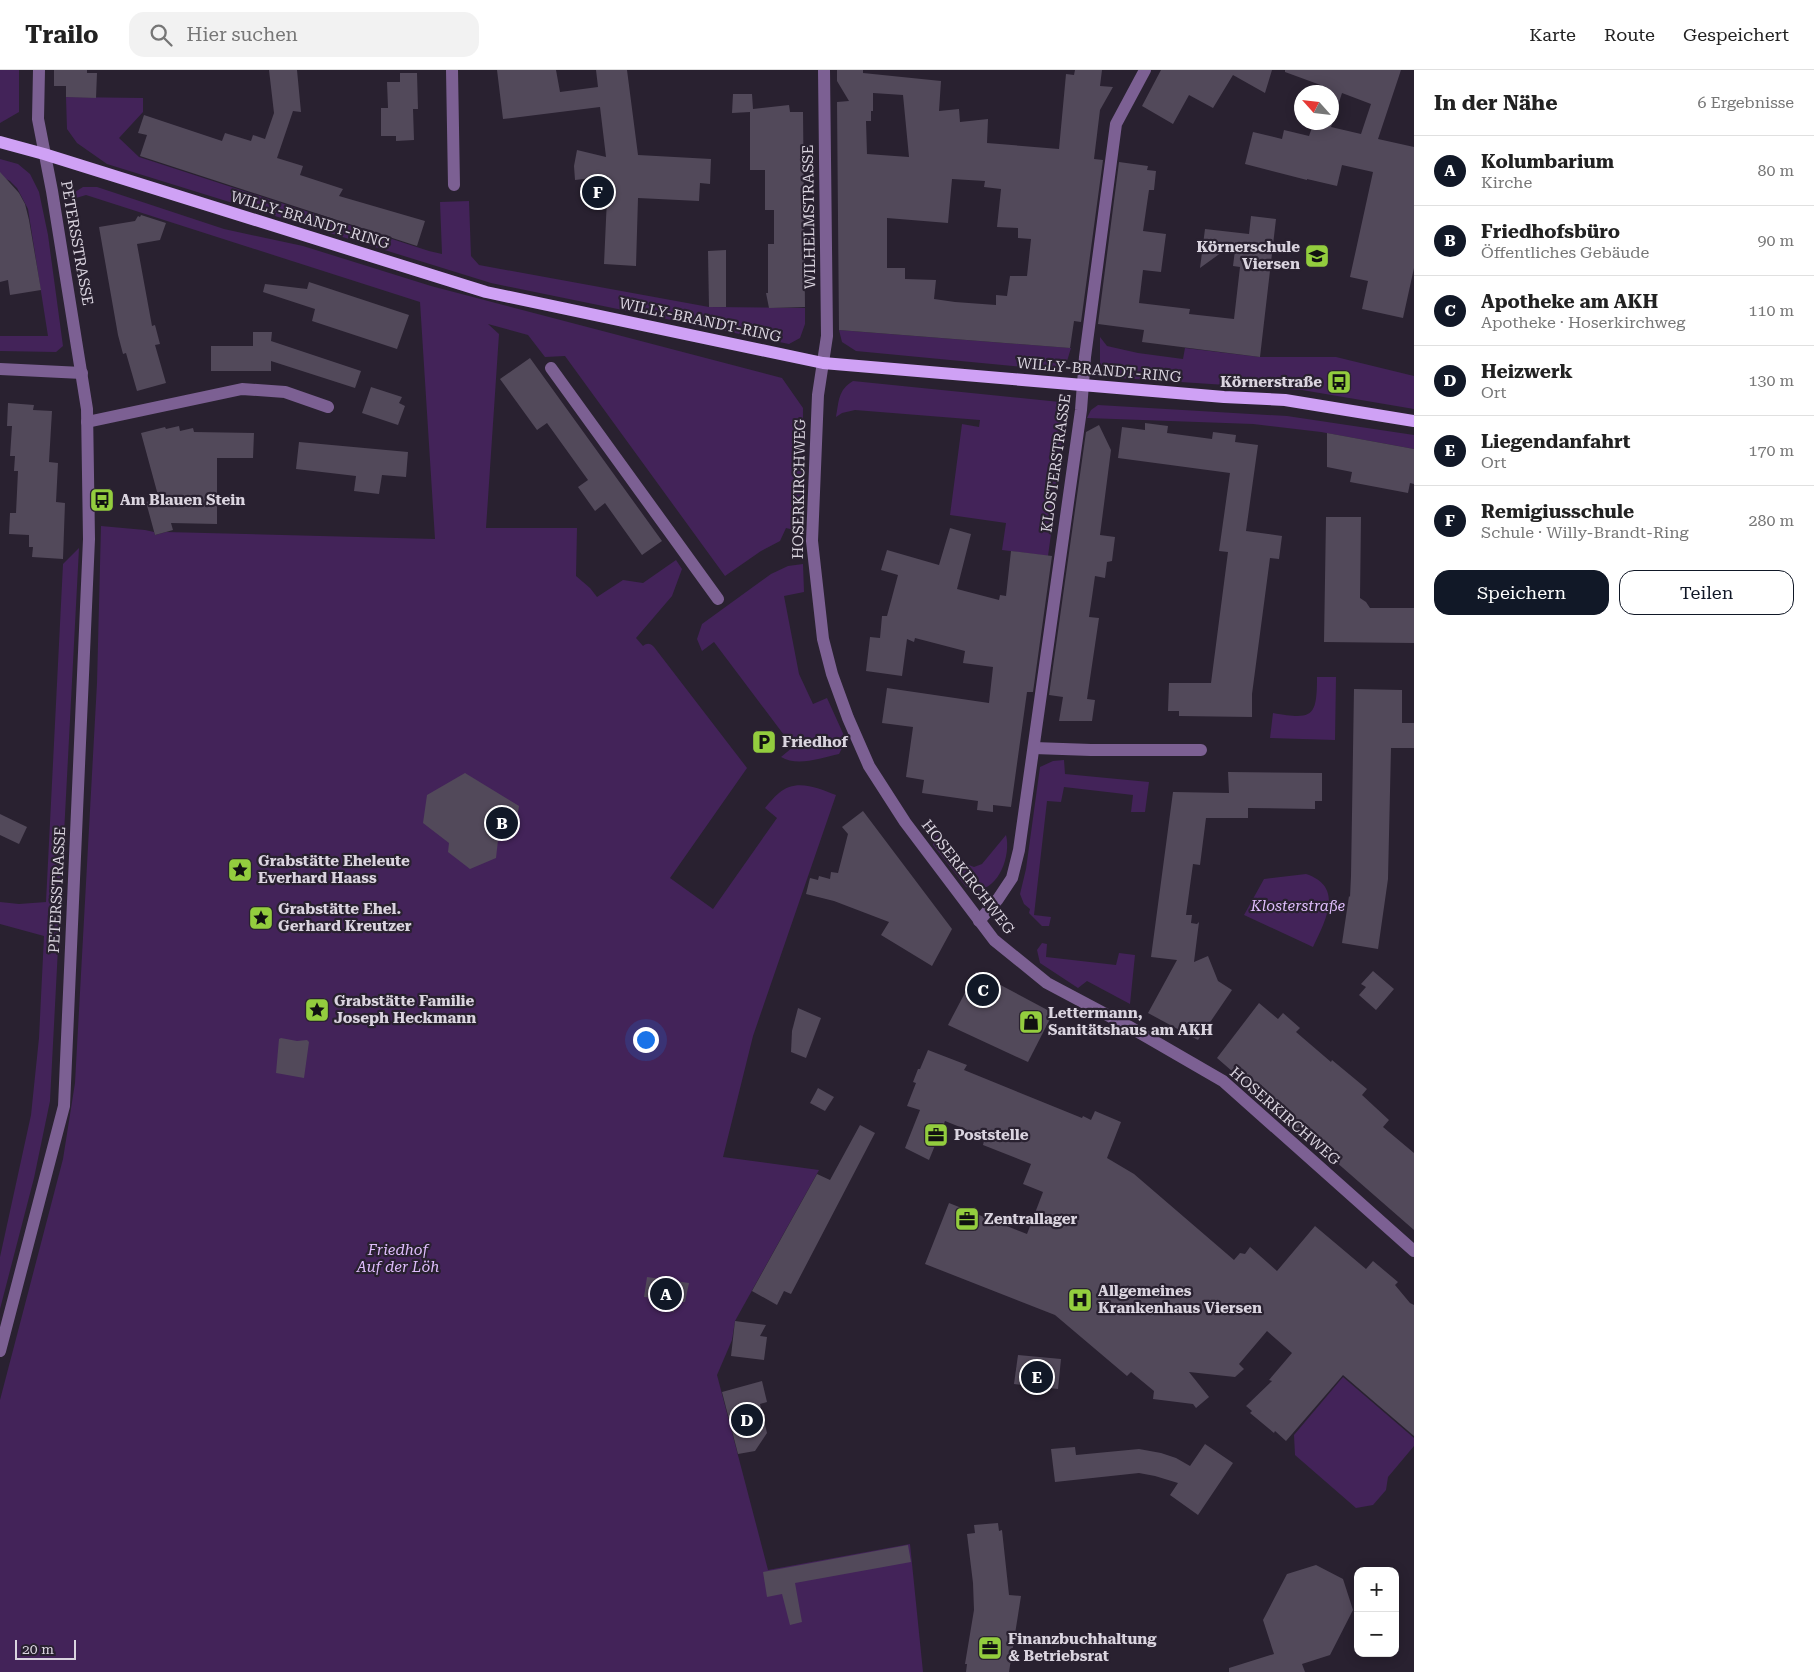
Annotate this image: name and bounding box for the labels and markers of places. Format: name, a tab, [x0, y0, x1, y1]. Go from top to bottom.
pin: F	[582, 173, 614, 211]
place label: Körnerschule Viersen	[1197, 238, 1300, 273]
school or university icon: Körnerschule Viersen	[1304, 243, 1330, 269]
bus stop icon: Körnerstraße	[1326, 369, 1352, 395]
place label: Körnerstraße	[1220, 373, 1322, 391]
bus stop icon: Am Blauen Stein	[89, 487, 115, 513]
place label: Am Blauen Stein	[120, 491, 245, 509]
parking icon: Friedhof	[751, 729, 777, 755]
place label: Friedhof	[782, 733, 849, 751]
pin: B	[486, 804, 518, 842]
place label: Grabstätte Eheleute Everhard Haass	[258, 852, 410, 887]
place icon: Grabstätte Eheleute Everhard Haass	[227, 857, 253, 883]
place label: Grabstätte Ehel. Gerhard Kreutzer	[278, 900, 412, 935]
place icon: Grabstätte Ehel. Gerhard Kreutzer	[248, 905, 274, 931]
pin: C	[967, 971, 999, 1009]
place label: Grabstätte Familie Joseph Heckmann	[334, 992, 476, 1027]
place icon: Grabstätte Familie Joseph Heckmann	[304, 997, 330, 1023]
place label: Lettermann, Sanitätshaus am AKH	[1048, 1004, 1213, 1039]
shop icon: Lettermann, Sanitätshaus am AKH	[1018, 1009, 1044, 1035]
office icon: Poststelle	[923, 1122, 949, 1148]
place label: Poststelle	[954, 1126, 1029, 1144]
office icon: Zentrallager	[954, 1206, 980, 1232]
place label: Zentrallager	[984, 1210, 1078, 1228]
pin: A	[650, 1275, 682, 1313]
place label: Allgemeines Krankenhaus Viersen	[1098, 1282, 1262, 1317]
hospital icon: Allgemeines Krankenhaus Viersen	[1067, 1287, 1093, 1313]
pin: E	[1021, 1358, 1053, 1396]
pin: D	[731, 1401, 763, 1439]
place label: Finanzbuchhaltung & Betriebsrat	[1008, 1630, 1157, 1665]
office icon: Finanzbuchhaltung & Betriebsrat	[977, 1635, 1003, 1661]

